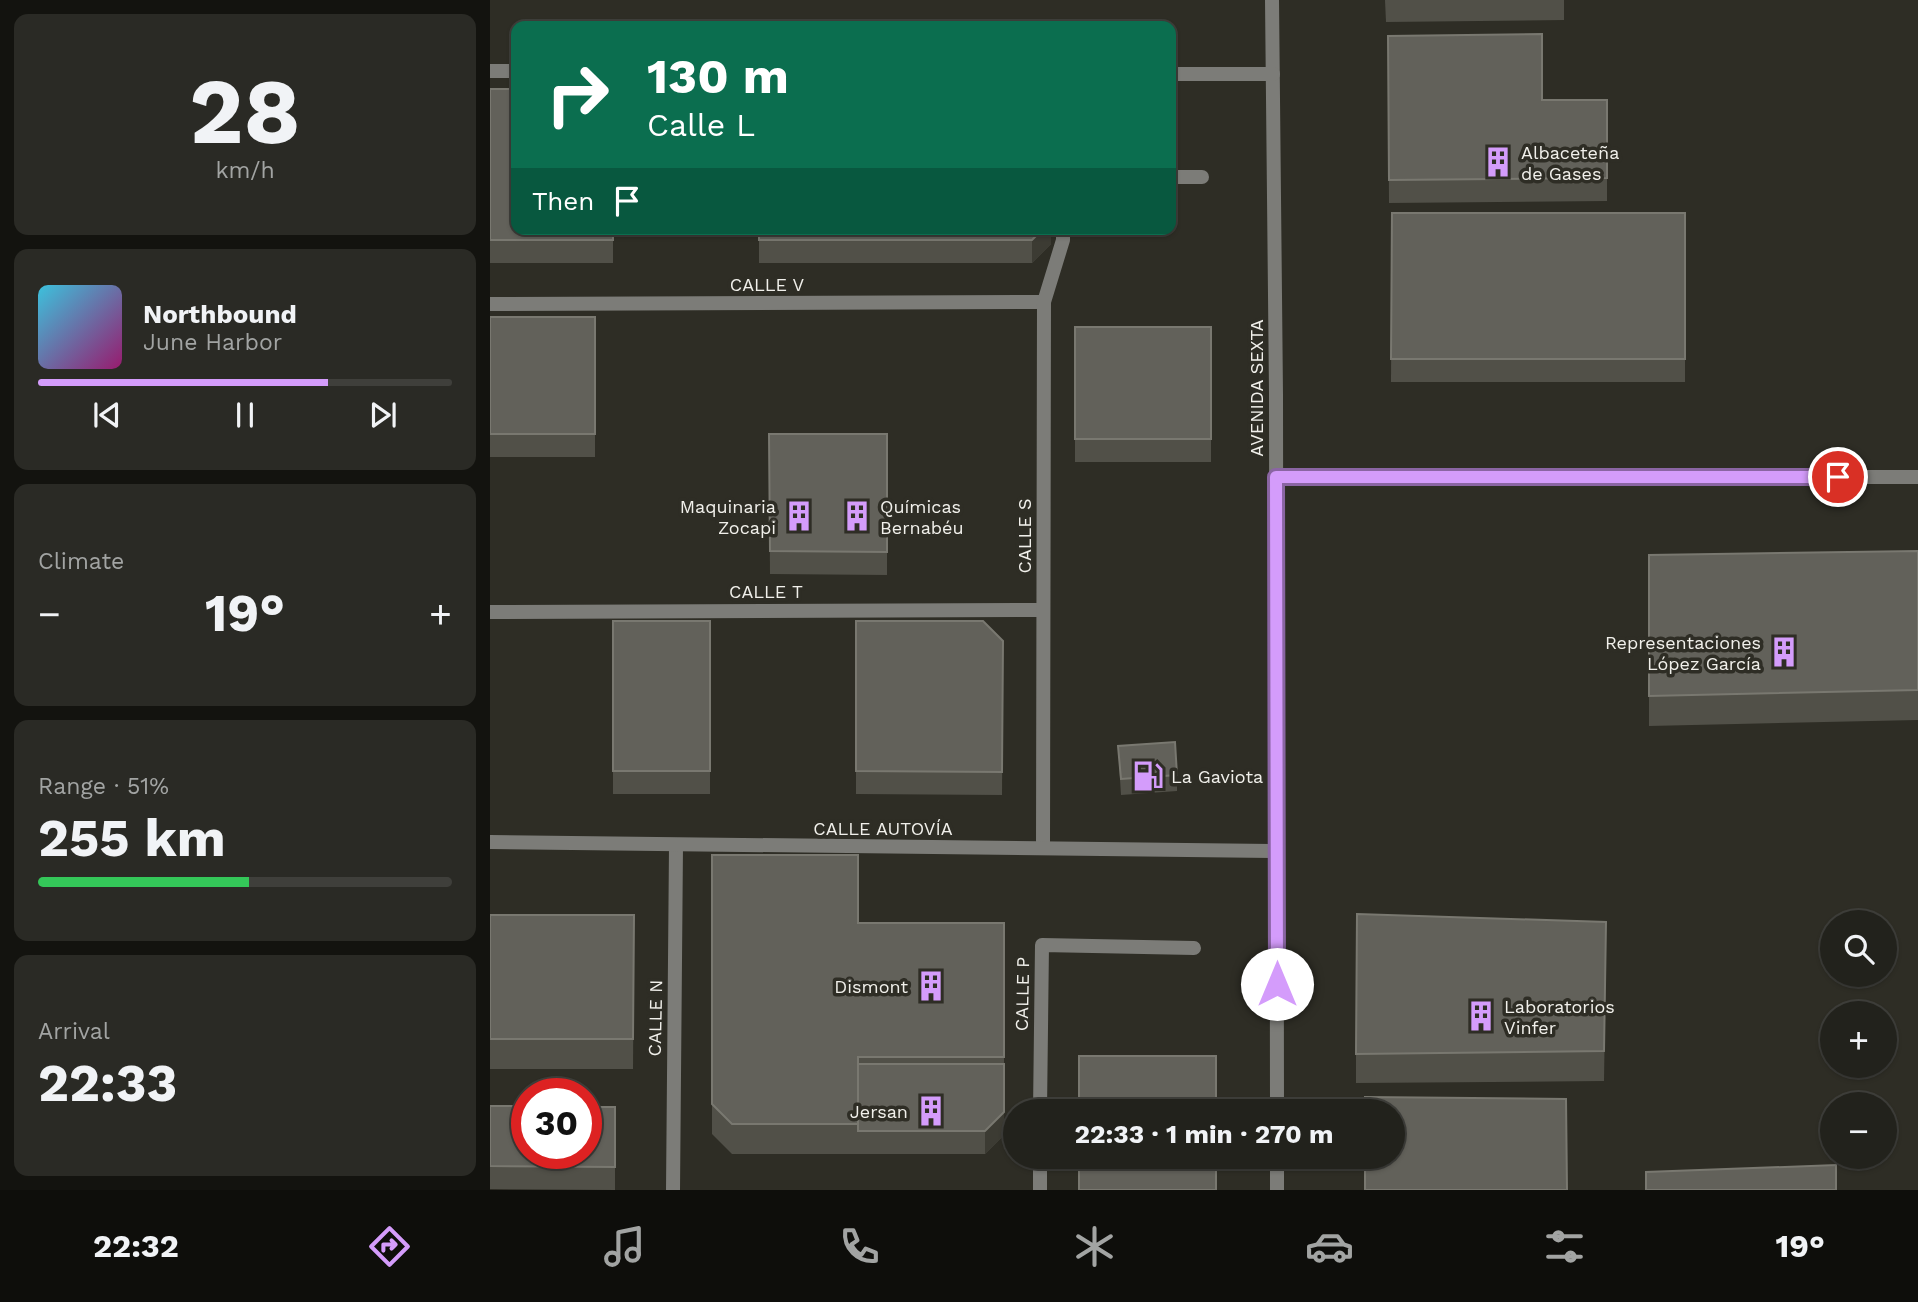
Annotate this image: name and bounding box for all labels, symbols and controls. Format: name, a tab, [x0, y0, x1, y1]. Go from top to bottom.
text: 130 m	[647, 47, 789, 105]
icon: right	[532, 49, 623, 140]
text: 28	[189, 58, 301, 165]
text: Calle L	[647, 106, 755, 144]
place label: Albaceteña de Gases	[1521, 142, 1619, 184]
building icon: Albaceteña de Gases	[1481, 145, 1515, 179]
text: km/h	[215, 157, 275, 184]
icon: arrive	[608, 182, 646, 220]
text: Then	[532, 186, 594, 216]
street label: CALLE V	[730, 274, 805, 295]
text: Northbound	[143, 299, 297, 329]
street label: AVENIDA SEXTA	[1246, 319, 1267, 457]
text: June Harbor	[143, 329, 282, 356]
icon: previous	[88, 396, 126, 434]
icon: pause	[226, 396, 264, 434]
icon: next	[364, 396, 402, 434]
pin	[1808, 447, 1868, 507]
icon: arrive	[1819, 458, 1857, 496]
place label: Maquinaria Zocapi	[680, 496, 776, 538]
place label: Químicas Bernabéu	[880, 496, 964, 538]
building icon: Maquinaria Zocapi	[782, 499, 816, 533]
building icon: Químicas Bernabéu	[840, 499, 874, 533]
street label: CALLE S	[1014, 499, 1035, 573]
text: Climate	[38, 548, 124, 575]
street label: CALLE T	[729, 581, 803, 602]
text: 19°	[205, 583, 285, 644]
text: −	[38, 592, 61, 636]
text: +	[429, 592, 452, 636]
place label: Representaciones López García	[1605, 632, 1761, 674]
building icon: Representaciones López García	[1767, 635, 1801, 669]
fuel station icon: La Gaviota	[1131, 759, 1165, 793]
place label: La Gaviota	[1171, 766, 1263, 787]
text: Range · 51%	[38, 773, 169, 800]
text: 255 km	[38, 808, 226, 869]
street label: CALLE AUTOVÍA	[813, 818, 953, 839]
map controls	[1820, 910, 1897, 1169]
button: search	[1820, 910, 1897, 987]
position arrow	[1240, 947, 1314, 1021]
street label: CALLE P	[1011, 957, 1033, 1031]
building icon: Dismont	[914, 969, 948, 1003]
place label: Dismont	[834, 976, 908, 997]
street label: CALLE N	[644, 980, 666, 1056]
place label: Laboratorios Vinfer	[1504, 996, 1615, 1038]
building icon: Laboratorios Vinfer	[1464, 999, 1498, 1033]
button: +	[1820, 1001, 1897, 1078]
text: Arrival	[38, 1018, 110, 1045]
text: 22:33	[38, 1053, 177, 1114]
speed limit sign: 30	[511, 1078, 602, 1169]
button: −	[1820, 1092, 1897, 1169]
building icon: Jersan	[914, 1094, 948, 1128]
place label: Jersan	[850, 1101, 908, 1122]
text: 22:33 · 1 min · 270 m	[1074, 1119, 1334, 1149]
icon: directions	[365, 1222, 414, 1271]
icon: music	[600, 1222, 649, 1271]
icon: phone	[835, 1222, 884, 1271]
icon: climate	[1070, 1222, 1119, 1271]
icon: car	[1305, 1222, 1354, 1271]
icon: filters	[1540, 1222, 1589, 1271]
text: 22:32	[93, 1227, 179, 1265]
text: 19°	[1776, 1227, 1825, 1265]

